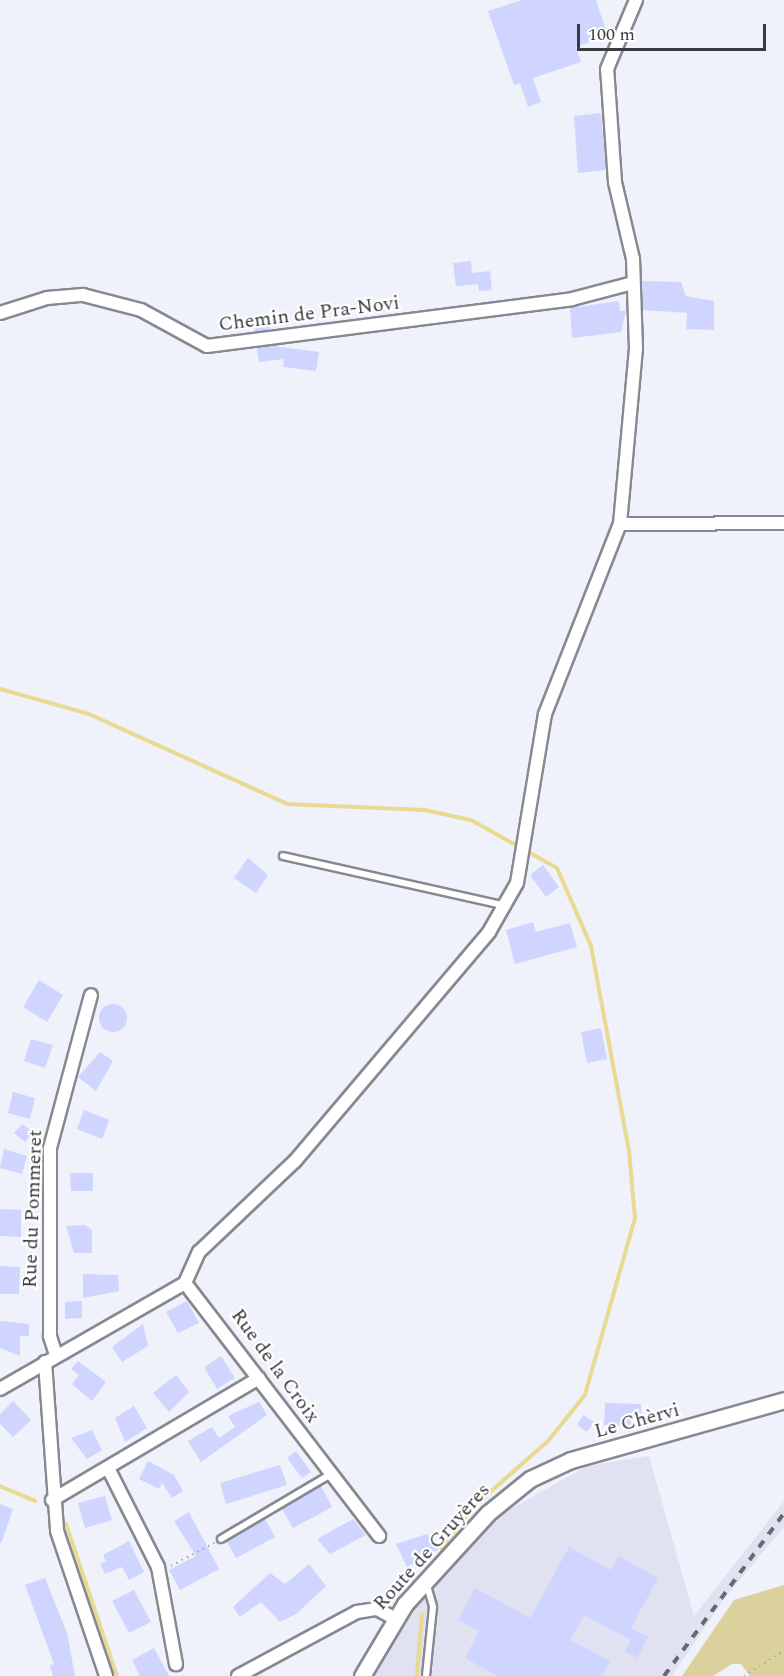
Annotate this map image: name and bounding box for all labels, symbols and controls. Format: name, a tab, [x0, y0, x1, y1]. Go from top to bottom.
scale bar	[580, 12, 769, 50]
text: 100 m	[588, 21, 635, 48]
street label: Chemin de Pra-Novi	[217, 291, 401, 337]
street label: Rue du Pommeret	[18, 1129, 48, 1289]
street label: Rue de la Croix	[226, 1304, 324, 1428]
street label: Le Chèrvi	[592, 1398, 682, 1444]
street label: Route de Gruyères	[369, 1478, 495, 1616]

